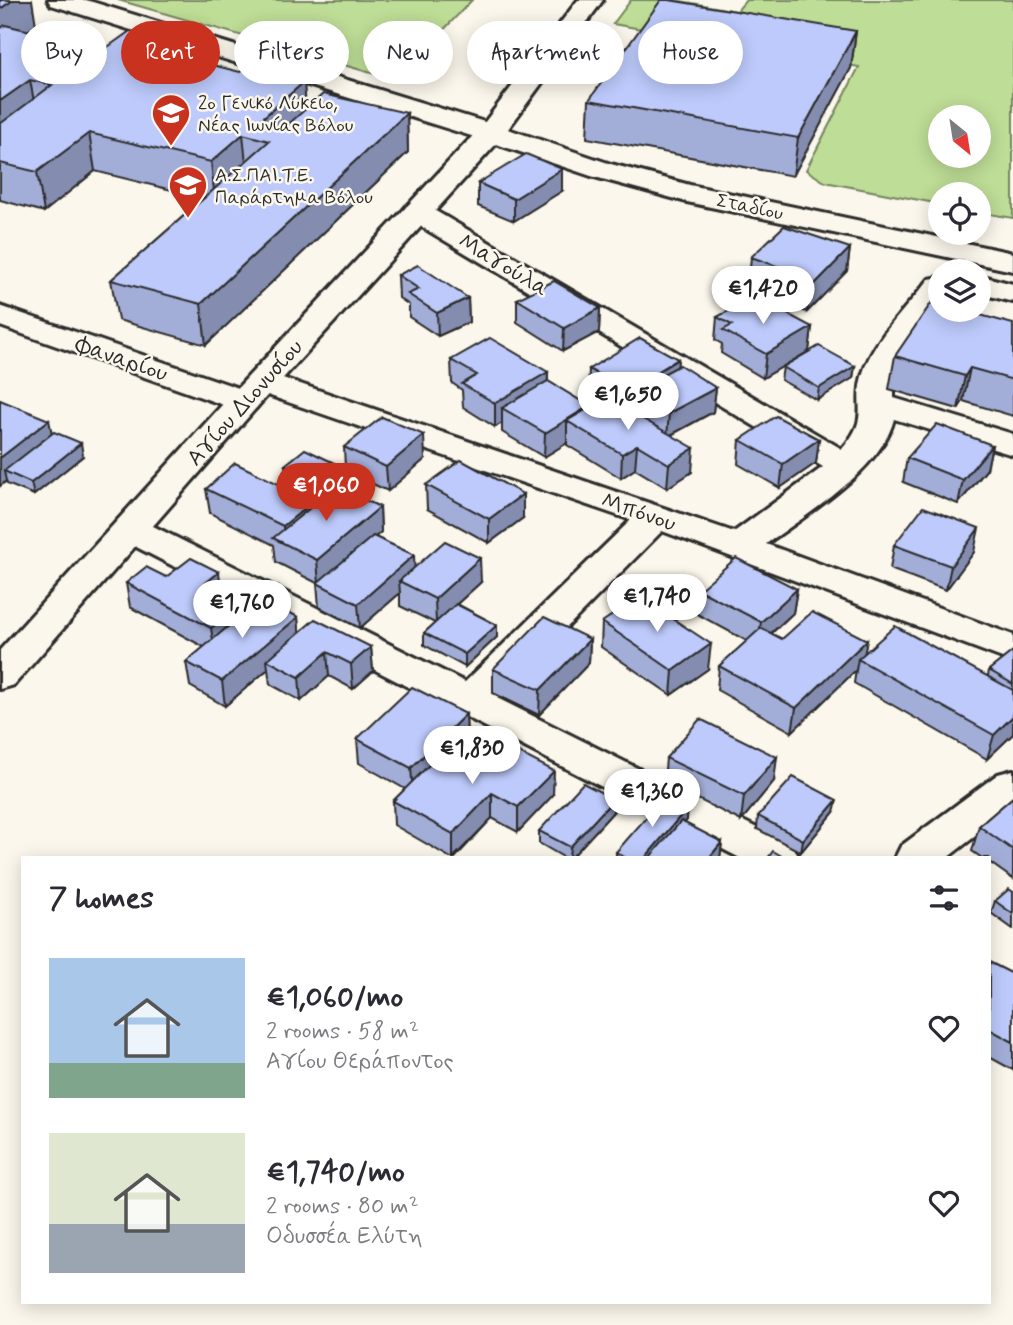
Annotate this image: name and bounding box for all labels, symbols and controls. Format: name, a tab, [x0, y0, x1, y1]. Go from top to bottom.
chip: Buy	[21, 21, 107, 84]
chip: Rent	[121, 21, 220, 84]
chip: Filters	[234, 21, 349, 84]
chip: New	[363, 21, 453, 84]
chip: Apartment	[467, 21, 624, 84]
chip: House	[638, 21, 743, 84]
place label: 2ο Γενικό Λύκειο, Νέας Ιωνίας Βόλου	[198, 91, 353, 138]
school or university icon: 2ο Γενικό Λύκειο, Νέας Ιωνίας Βόλου	[150, 92, 192, 147]
north arrow	[928, 105, 990, 168]
map controls	[928, 105, 991, 322]
place label: Α.Σ.ΠΑΙ.Τ.Ε. Παράρτημα Βόλου	[215, 163, 373, 210]
school or university icon: Α.Σ.ΠΑΙ.Τ.Ε. Παράρτημα Βόλου	[167, 164, 209, 219]
button: locate	[928, 182, 991, 245]
street label: Σταδίου	[714, 188, 785, 227]
street label: Μαγούλα	[452, 227, 554, 304]
button: layers	[928, 259, 991, 322]
pin: €1,420	[706, 266, 820, 326]
text: €1,420	[728, 274, 798, 304]
street label: Φαναρίου	[70, 330, 171, 390]
street label: Αγίου Διονυσίου	[181, 334, 310, 473]
pin: €1,650	[571, 372, 685, 432]
text: €1,650	[594, 380, 662, 410]
pin: €1,060	[269, 463, 383, 523]
text: €1,060	[292, 471, 360, 501]
street label: Μπόνου	[597, 486, 680, 540]
pin: €1,740	[600, 574, 714, 634]
pin: €1,760	[185, 580, 299, 640]
text: €1,740	[623, 582, 691, 612]
text: €1,760	[209, 588, 275, 618]
pin: €1,830	[415, 726, 529, 786]
text: €1,830	[439, 734, 505, 764]
pin: €1,360	[595, 770, 709, 829]
text: €1,360	[620, 777, 684, 807]
text: 7 homes	[49, 879, 154, 918]
icon: filters	[925, 879, 963, 917]
text: €1,060/mo	[266, 978, 403, 1017]
icon: home	[105, 986, 189, 1070]
icon: heart	[925, 1009, 963, 1047]
text: 2 rooms · 58 m²	[266, 1017, 419, 1047]
text: Αγίου Θεράποντος	[266, 1047, 454, 1077]
text: €1,740/mo	[266, 1153, 405, 1192]
icon: home	[105, 1161, 189, 1245]
icon: heart	[925, 1184, 963, 1222]
text: 2 rooms · 80 m²	[266, 1192, 419, 1222]
text: Οδυσσέα Ελύτη	[266, 1222, 423, 1252]

